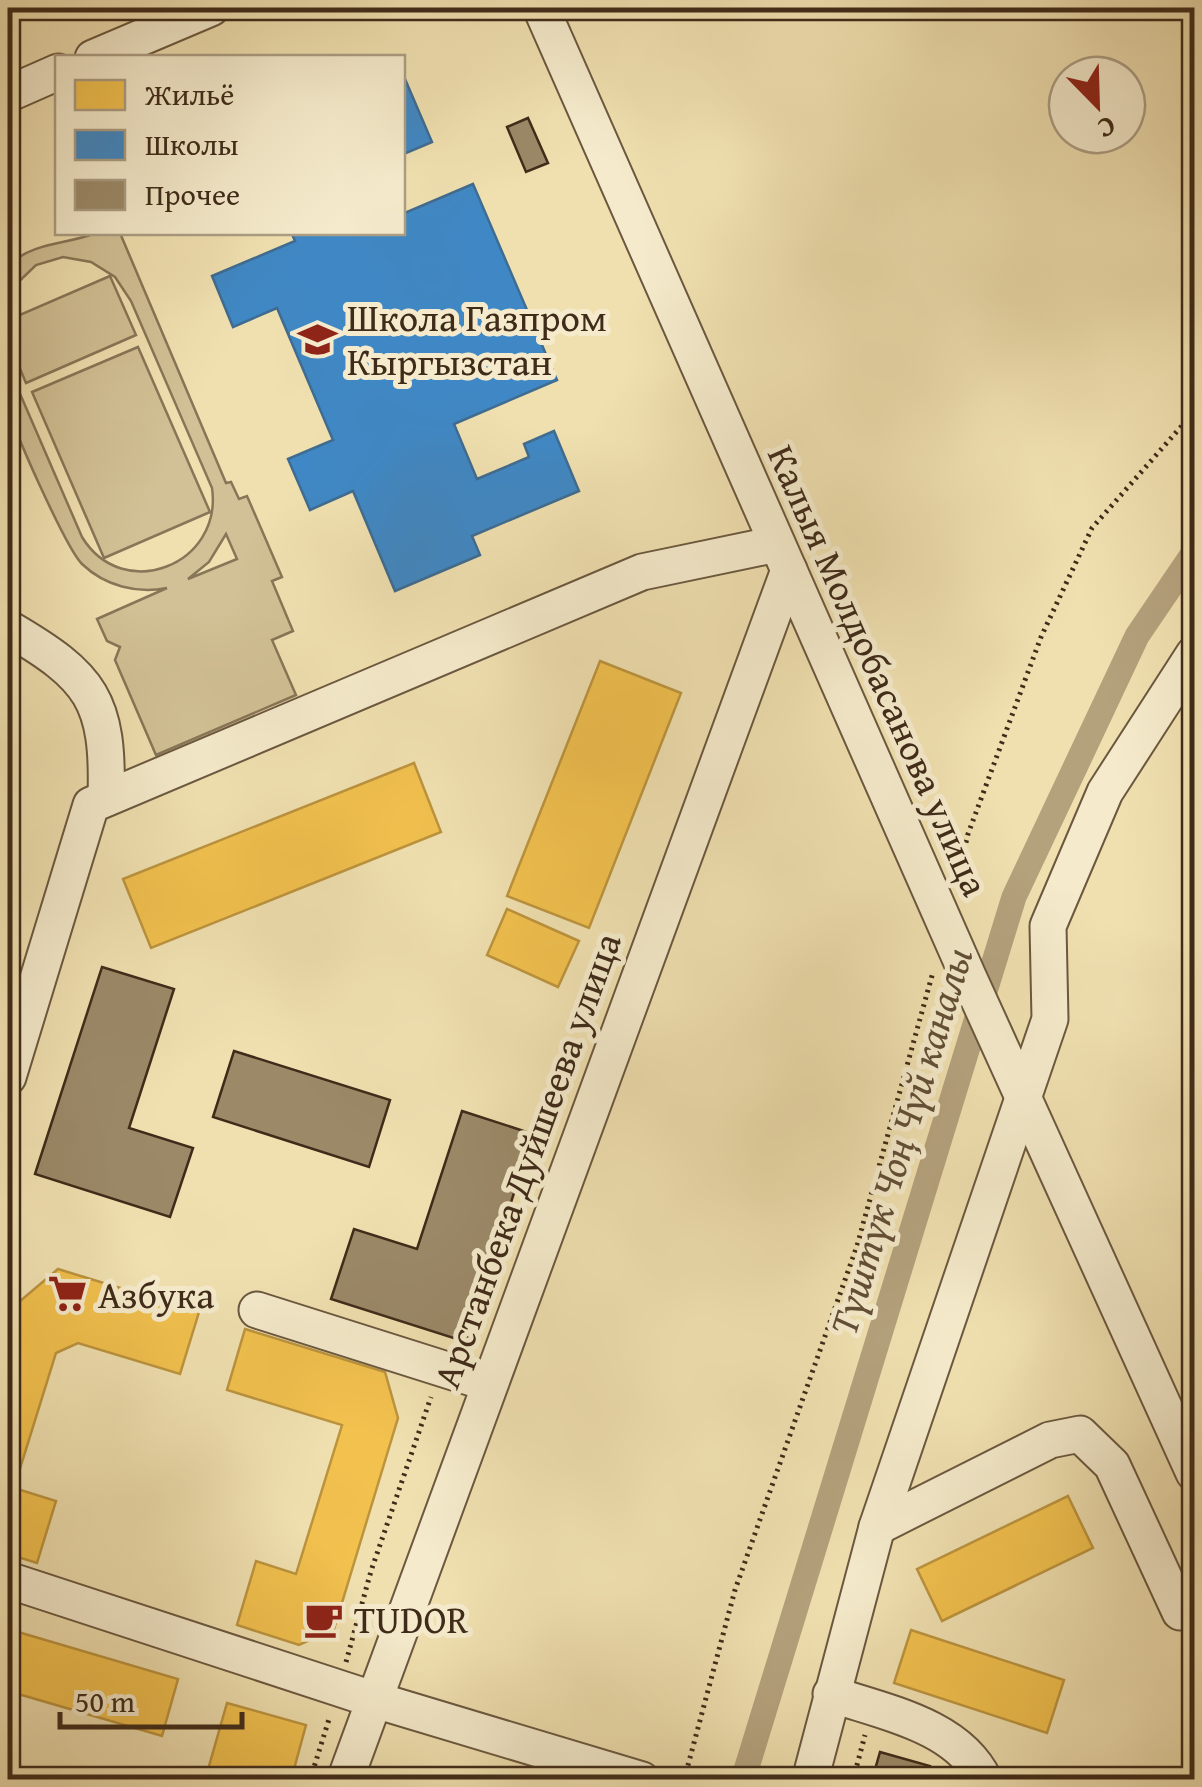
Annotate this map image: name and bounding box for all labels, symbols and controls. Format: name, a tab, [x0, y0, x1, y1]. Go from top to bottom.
legend	[55, 55, 405, 235]
north arrow	[1047, 55, 1147, 155]
text: Жильё	[144, 72, 234, 116]
text: С	[1092, 107, 1122, 150]
text: Школы	[145, 122, 239, 166]
text: Прочее	[145, 172, 240, 216]
place label: Школа Газпром Кыргызстан	[347, 289, 607, 389]
school or university icon: Школа Газпром Кыргызстан	[296, 318, 338, 360]
street label: Калыя Молдобасанова улица	[754, 436, 1004, 904]
street label: Арстанбека Дуйшеева улица	[417, 925, 635, 1395]
water label: Түштүк Чоң Чүй каналы	[813, 940, 987, 1342]
place label: Азбука	[98, 1266, 214, 1322]
supermarket icon: Азбука	[47, 1273, 89, 1315]
place label: TUDOR	[354, 1591, 468, 1647]
cafe icon: TUDOR	[303, 1598, 345, 1640]
scale bar	[60, 1667, 242, 1729]
text: 50 m	[75, 1679, 135, 1723]

